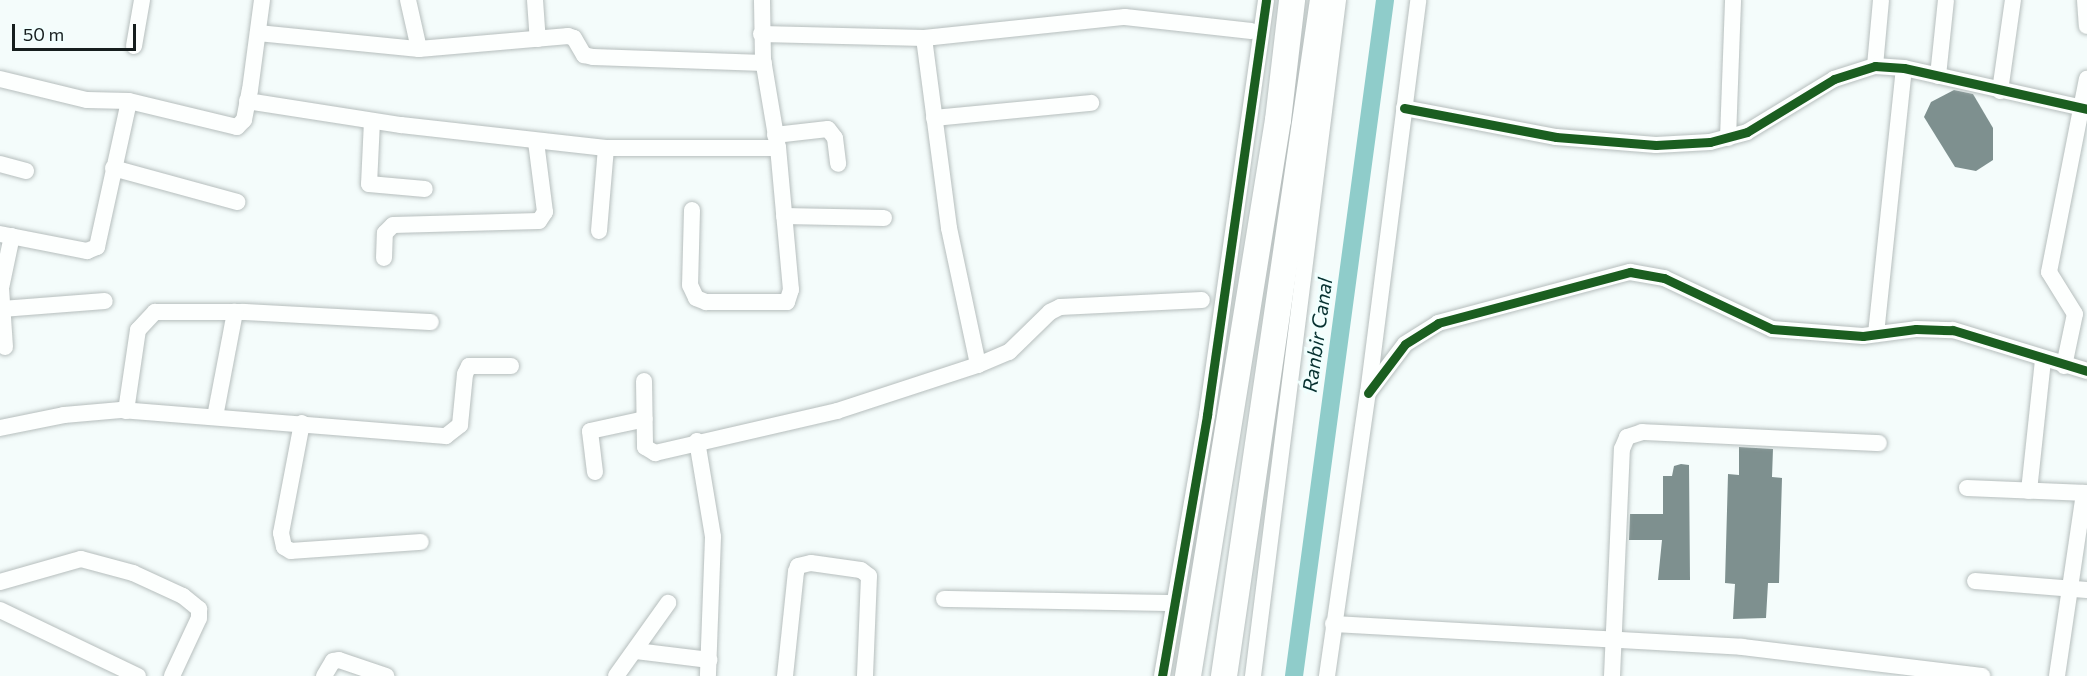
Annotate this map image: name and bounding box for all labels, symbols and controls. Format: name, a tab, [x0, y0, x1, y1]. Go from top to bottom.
scale bar	[15, 12, 140, 50]
text: 50 m	[23, 23, 64, 45]
water label: Ranbir Canal	[1297, 276, 1337, 394]

